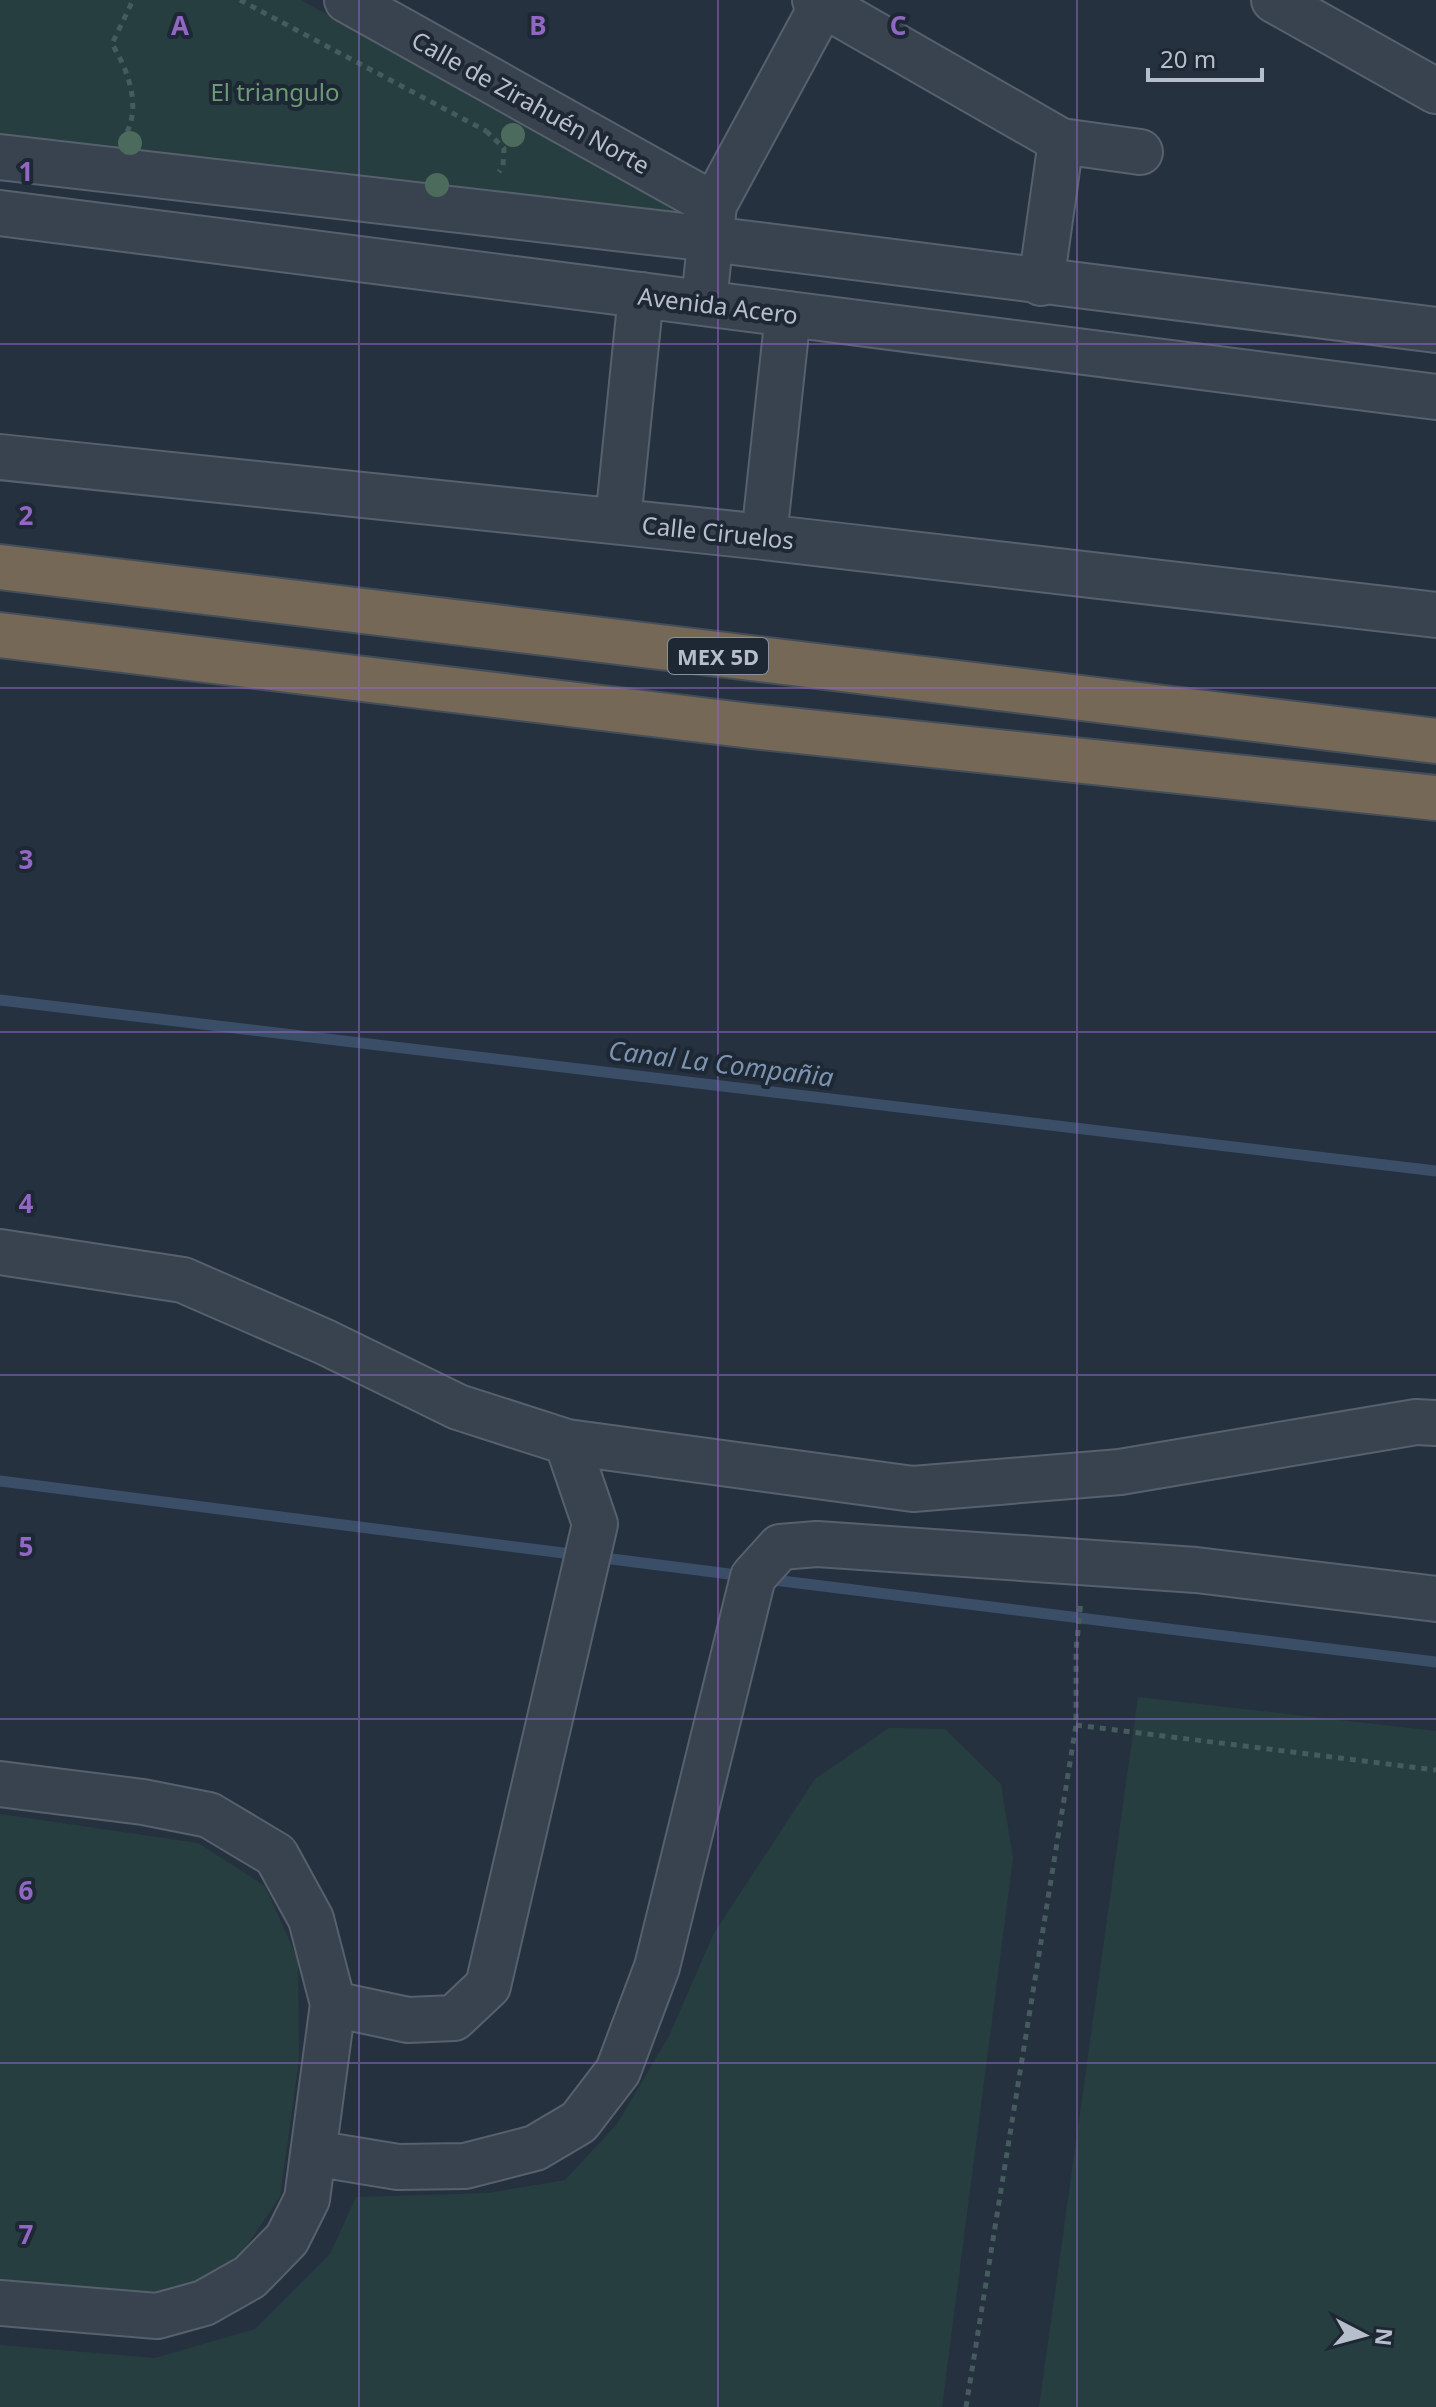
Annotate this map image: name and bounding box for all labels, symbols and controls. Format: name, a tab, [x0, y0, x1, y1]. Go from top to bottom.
text: A	[171, 7, 189, 43]
text: B	[529, 7, 547, 43]
text: C	[890, 7, 906, 43]
street label: Calle de Zirahuén Norte	[406, 23, 656, 181]
scale bar	[1148, 32, 1262, 82]
text: 20 m	[1160, 42, 1216, 75]
park label: El triangulo	[210, 75, 340, 108]
text: 1	[19, 153, 33, 189]
street label: Avenida Acero	[636, 279, 800, 331]
text: 2	[19, 497, 34, 533]
street label: Calle Ciruelos	[640, 508, 796, 556]
road number: MEX 5D	[668, 638, 768, 674]
text: 3	[19, 841, 33, 877]
water label: Canal La Compañia	[607, 1031, 836, 1095]
text: 4	[19, 1185, 34, 1221]
text: 5	[19, 1528, 33, 1564]
text: 6	[19, 1872, 34, 1908]
text: 7	[19, 2216, 34, 2252]
north arrow	[1324, 2295, 1404, 2375]
text: N	[1369, 2327, 1401, 2348]

